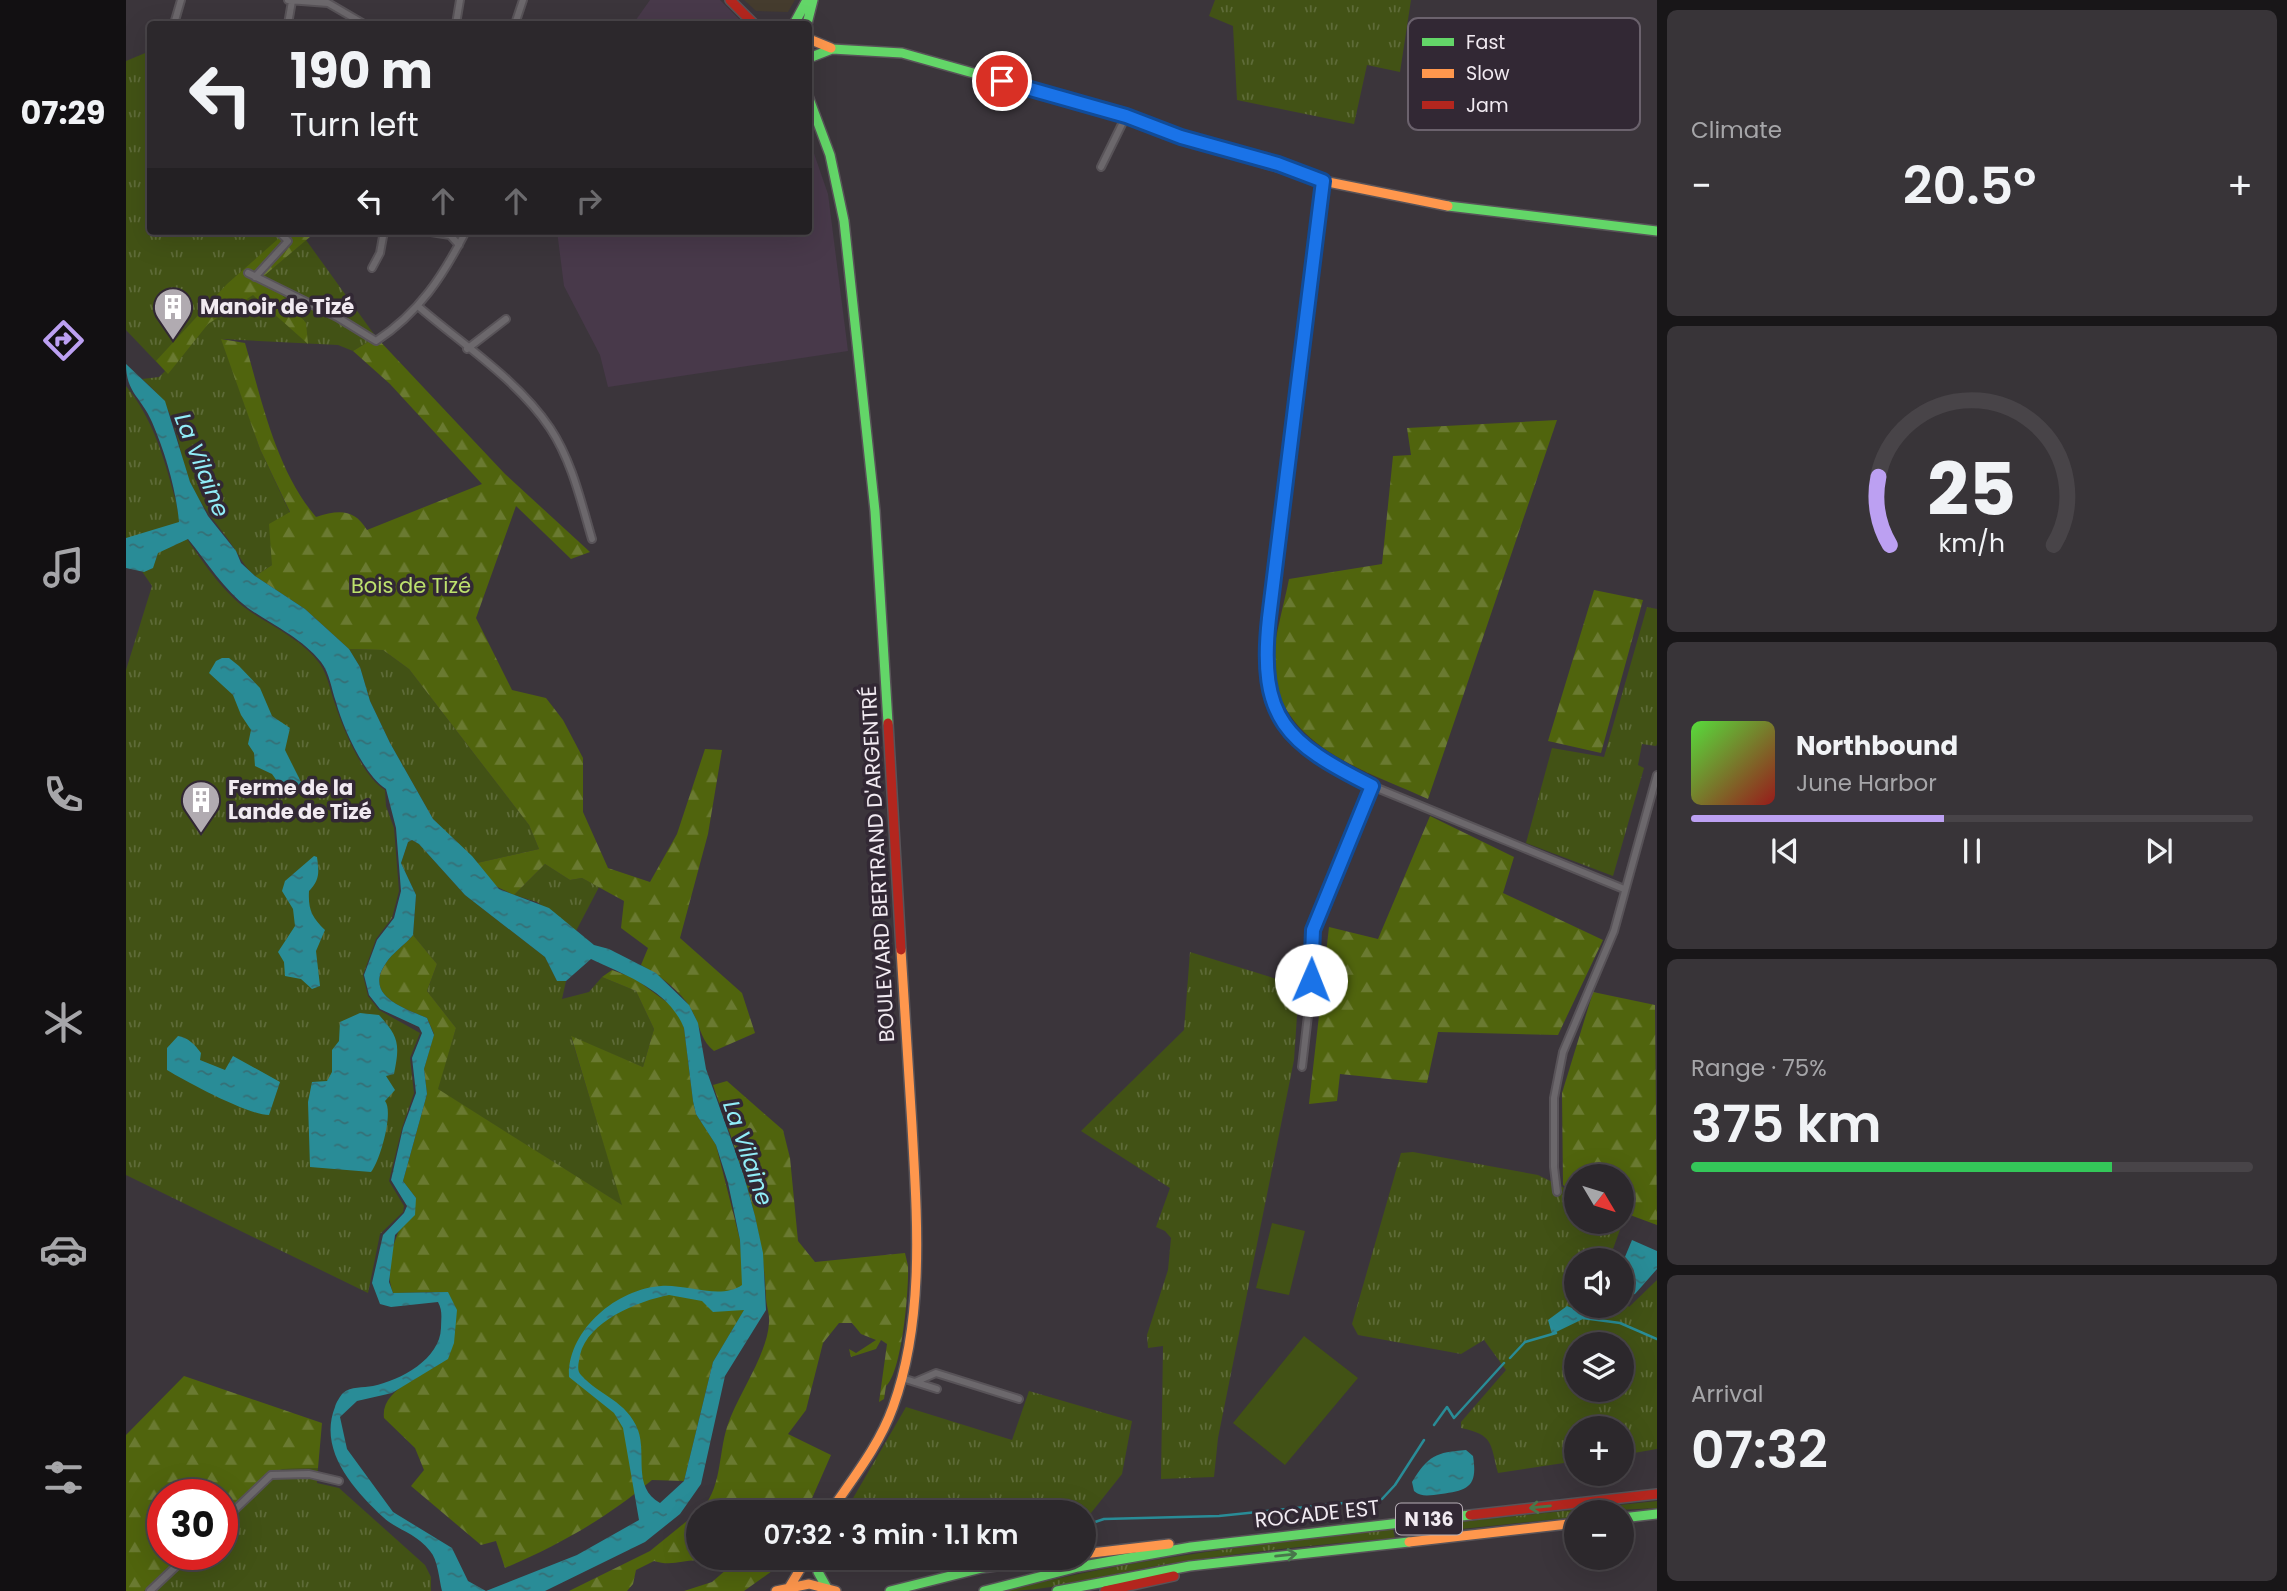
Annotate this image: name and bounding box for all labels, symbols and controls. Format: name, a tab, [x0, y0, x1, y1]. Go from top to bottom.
legend	[1408, 18, 1640, 130]
text: Fast	[1466, 29, 1505, 56]
text: 190 m	[290, 37, 433, 105]
icon: left	[175, 49, 266, 140]
pin	[972, 51, 1032, 111]
text: Slow	[1466, 60, 1510, 87]
icon: arrive	[983, 62, 1021, 100]
text: 07:29	[20, 90, 106, 135]
text: Jam	[1466, 92, 1508, 119]
text: Turn left	[290, 102, 419, 147]
text: Climate	[1691, 114, 1782, 146]
text: 20.5°	[1903, 149, 2036, 222]
text: −	[1691, 159, 1712, 212]
text: +	[2227, 159, 2253, 212]
icon: left	[351, 182, 389, 220]
icon: ahead	[424, 182, 462, 220]
icon: ahead	[497, 182, 535, 220]
icon: right	[570, 182, 608, 220]
building icon: Manoir de Tizé	[152, 286, 194, 341]
place label: Manoir de Tizé	[200, 292, 354, 321]
icon: directions	[39, 316, 88, 365]
water label: La Vilaine	[167, 408, 237, 522]
text: 25	[1928, 440, 2016, 541]
text: km/h	[1939, 526, 2005, 561]
icon: music	[39, 543, 88, 592]
park label: Bois de Tizé	[351, 571, 471, 600]
street label: BOULEVARD BERTRAND D'ARGENTRÉ	[854, 685, 901, 1043]
text: Northbound	[1796, 728, 1958, 764]
text: June Harbor	[1796, 767, 1937, 799]
icon: phone	[39, 770, 88, 819]
place label: Ferme de la Lande de Tizé	[228, 773, 372, 826]
building icon: Ferme de la Lande de Tizé	[180, 779, 222, 834]
icon: previous	[1766, 832, 1804, 870]
icon: pause	[1953, 832, 1991, 870]
icon: next	[2140, 832, 2178, 870]
position arrow	[1274, 943, 1348, 1017]
icon: climate	[39, 998, 88, 1047]
text: Range · 75%	[1691, 1052, 1827, 1084]
text: 375 km	[1691, 1087, 1881, 1160]
water label: La Vilaine	[715, 1096, 781, 1210]
north arrow	[1564, 1164, 1634, 1234]
map controls	[1564, 1164, 1634, 1570]
icon: car	[39, 1225, 88, 1274]
button: sound	[1564, 1248, 1634, 1318]
button: layers	[1564, 1332, 1634, 1402]
text: Arrival	[1691, 1378, 1763, 1410]
text: 07:32	[1691, 1413, 1828, 1486]
button: +	[1564, 1416, 1634, 1486]
icon: filters	[39, 1453, 88, 1502]
speed limit sign: 30	[147, 1479, 238, 1570]
street label: ROCADE EST	[1253, 1493, 1381, 1534]
one-way arrow	[1530, 1500, 1552, 1513]
button: −	[1564, 1500, 1634, 1570]
road number: N 136	[1396, 1504, 1462, 1534]
text: 07:32 · 3 min · 1.1 km	[764, 1517, 1018, 1553]
one-way arrow	[1274, 1548, 1297, 1561]

